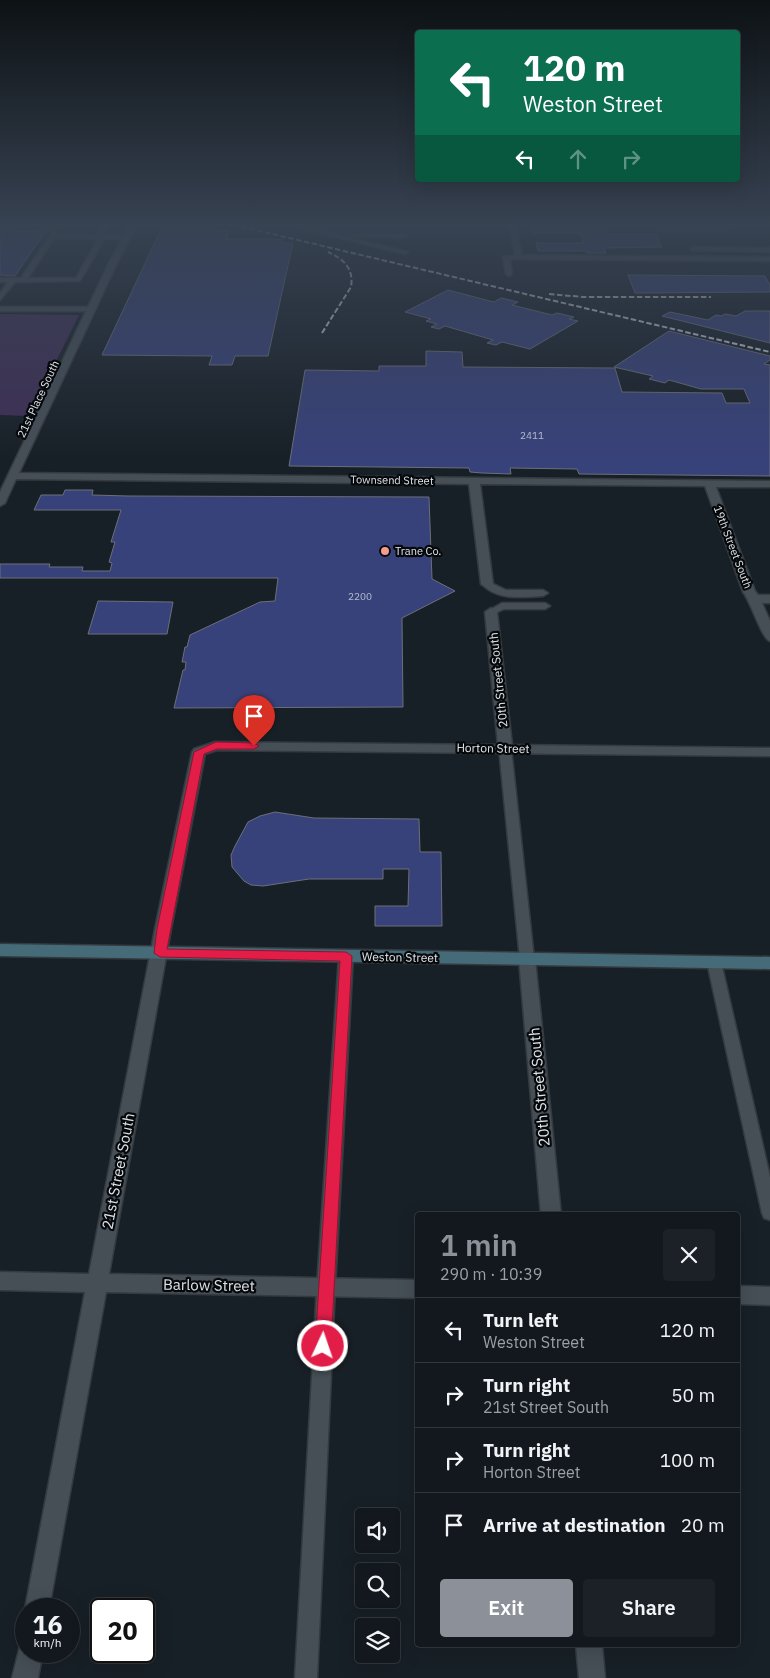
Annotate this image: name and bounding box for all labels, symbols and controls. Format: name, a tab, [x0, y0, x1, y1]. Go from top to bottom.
text: 120 m	[523, 45, 626, 91]
icon: left	[440, 50, 505, 115]
text: Weston Street	[523, 89, 663, 118]
icon: left	[511, 145, 539, 173]
icon: ahead	[564, 145, 592, 173]
icon: right	[617, 145, 645, 173]
street label: 21st Place South	[14, 358, 62, 440]
house number: 2411	[520, 429, 544, 442]
street label: Townsend Street	[350, 472, 434, 488]
street label: 19th Street South	[711, 504, 755, 590]
place label: Trane Co.	[395, 544, 441, 558]
marker: Trane Co.	[379, 545, 391, 557]
house number: 2200	[348, 590, 372, 603]
street label: 20th Street South	[486, 632, 510, 728]
pin	[233, 695, 275, 746]
icon: arrive	[240, 702, 268, 730]
street label: Horton Street	[456, 740, 530, 756]
street label: Weston Street	[362, 949, 438, 965]
street label: 20th Street South	[524, 1027, 554, 1147]
street label: 21st Street South	[97, 1111, 139, 1231]
text: 1 min	[440, 1225, 518, 1264]
button: close	[663, 1229, 715, 1281]
text: 290 m · 10:39	[440, 1264, 542, 1284]
street label: Barlow Street	[163, 1275, 255, 1295]
text: Turn left	[483, 1308, 559, 1332]
icon: left	[440, 1316, 468, 1344]
text: 120 m	[660, 1318, 715, 1342]
position arrow	[296, 1319, 348, 1371]
text: Weston Street	[483, 1332, 585, 1352]
text: Turn right	[483, 1373, 570, 1397]
icon: right	[440, 1381, 468, 1409]
text: 50 m	[671, 1383, 715, 1407]
text: 21st Street South	[483, 1397, 609, 1417]
text: Turn right	[483, 1438, 570, 1462]
icon: right	[440, 1446, 468, 1474]
text: 100 m	[660, 1448, 715, 1472]
text: Horton Street	[483, 1462, 580, 1482]
map controls	[355, 1508, 400, 1663]
button: sound	[355, 1508, 400, 1553]
icon: arrive	[440, 1511, 468, 1539]
text: Arrive at destination	[483, 1513, 666, 1537]
text: 20 m	[681, 1513, 725, 1537]
button: search	[355, 1563, 400, 1608]
button: Exit	[440, 1579, 573, 1637]
button: Share	[583, 1579, 715, 1637]
speed limit sign: 20	[90, 1598, 155, 1663]
text: 16	[32, 1608, 63, 1641]
button: layers	[355, 1618, 400, 1663]
text: km/h	[33, 1635, 62, 1650]

